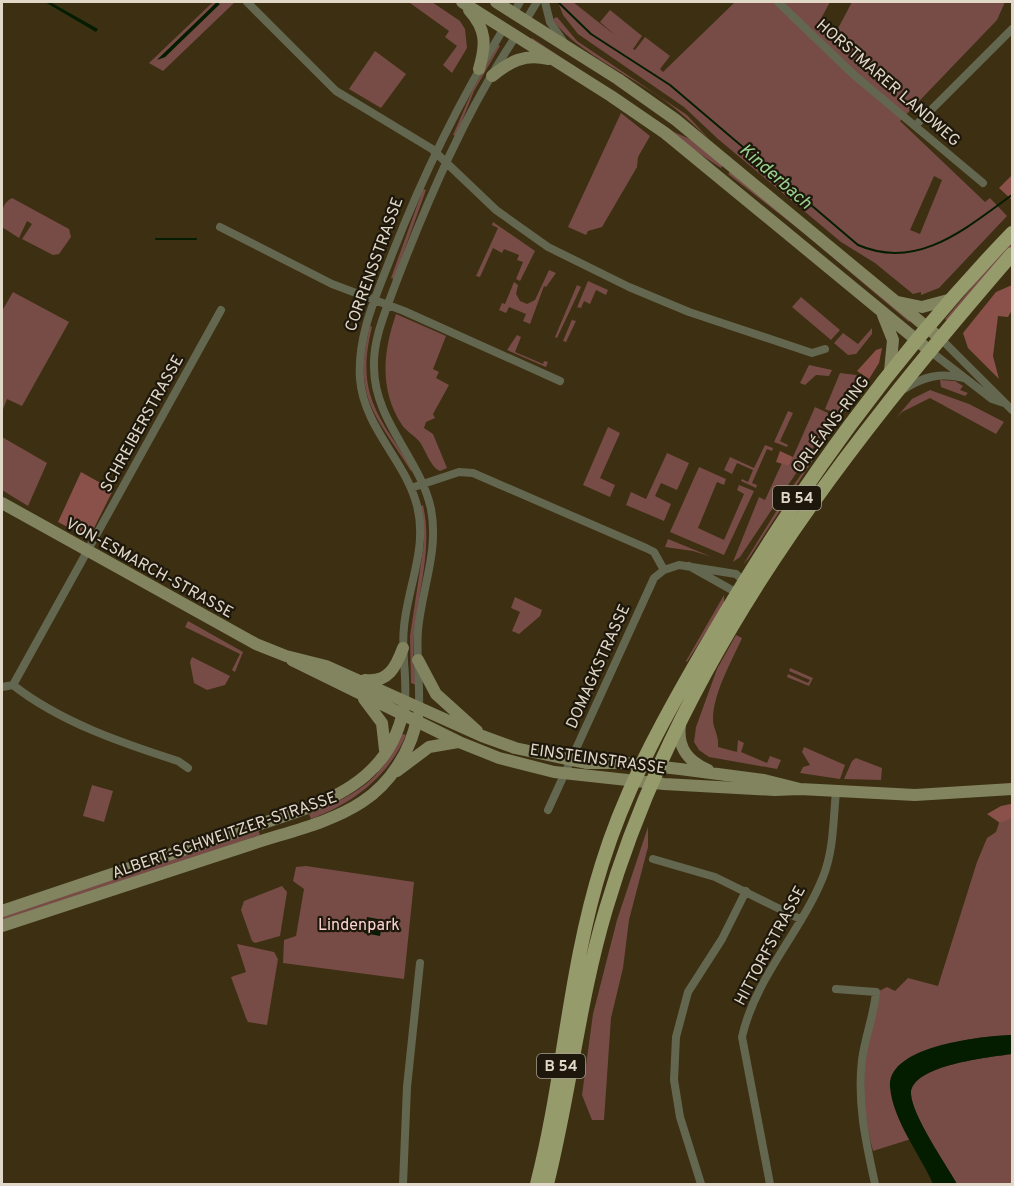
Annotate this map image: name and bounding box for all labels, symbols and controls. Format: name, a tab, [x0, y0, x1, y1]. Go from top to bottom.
street label: HORSTMARER LANDWEG	[812, 16, 964, 151]
water label: Kinderbach	[734, 139, 816, 215]
street label: CORRENSSTRASSE	[341, 195, 408, 335]
street label: SCHREIBERSTRASSE	[97, 352, 189, 496]
street label: ORLÉANS-RING	[787, 372, 874, 478]
road number: B 54	[773, 486, 821, 510]
street label: VON-ESMARCH-STRASSE	[62, 514, 237, 623]
street label: DOMAGKSTRASSE	[562, 601, 635, 732]
street label: EINSTEINSTRASSE	[528, 741, 667, 779]
street label: ALBERT-SCHWEITZER-STRASSE	[110, 788, 340, 884]
street label: HITTORFSTRASSE	[731, 883, 811, 1009]
park label: Lindenpark	[318, 916, 400, 936]
road number: B 54	[537, 1054, 585, 1078]

